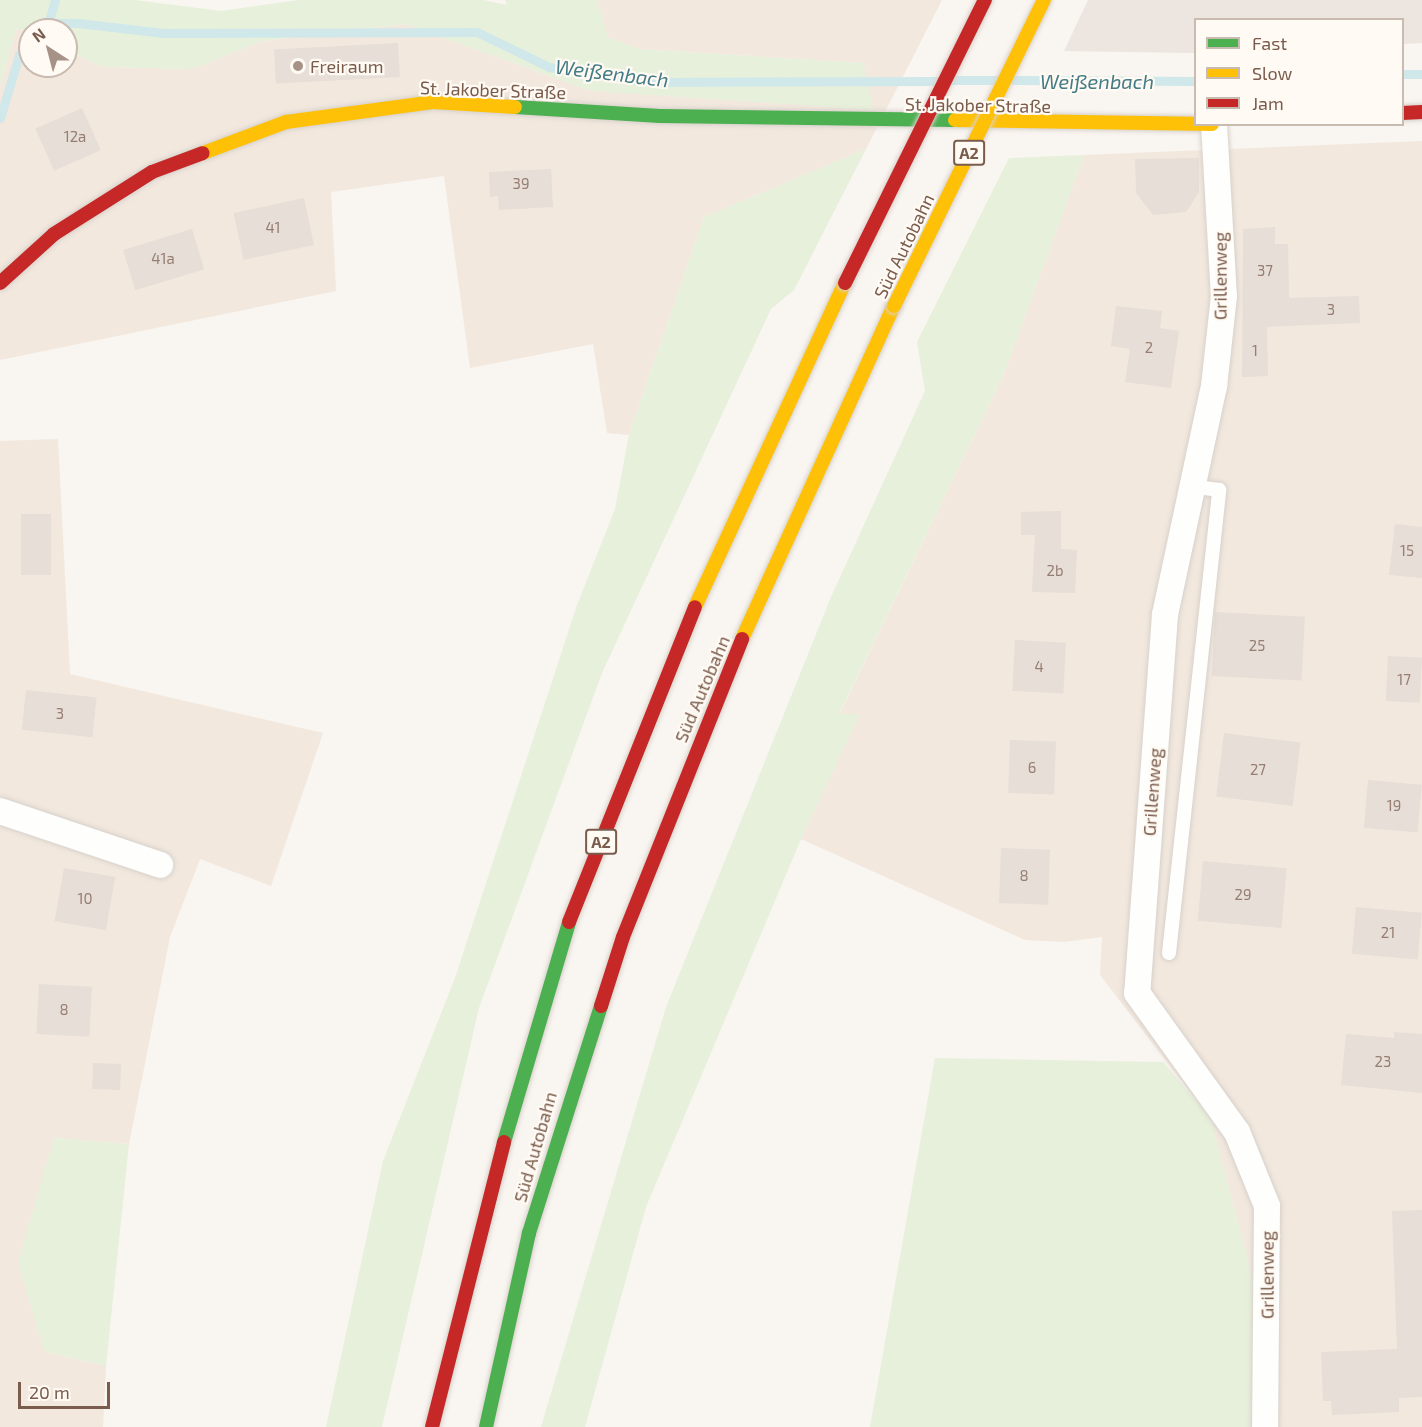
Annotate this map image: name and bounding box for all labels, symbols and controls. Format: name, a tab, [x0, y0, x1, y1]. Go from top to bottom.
north arrow	[18, 18, 78, 78]
legend	[1194, 18, 1404, 126]
text: N	[28, 24, 49, 46]
text: Fast	[1252, 32, 1287, 54]
water label: Weißenbach	[554, 54, 670, 92]
place label: Freiraum	[310, 55, 384, 77]
marker: Freiraum	[291, 59, 305, 73]
text: Slow	[1252, 62, 1292, 84]
water label: Weißenbach	[1040, 69, 1154, 93]
street label: St. Jakober Straße	[419, 77, 567, 103]
text: Jam	[1252, 92, 1284, 114]
street label: St. Jakober Straße	[904, 93, 1052, 117]
house number: 12a	[64, 128, 86, 146]
road number: A2	[952, 140, 986, 166]
house number: 39	[513, 175, 529, 193]
street label: Süd Autobahn	[869, 190, 939, 302]
house number: 41	[265, 219, 281, 237]
street label: Grillenweg	[1209, 232, 1231, 320]
house number: 41a	[151, 250, 175, 268]
house number: 37	[1257, 262, 1273, 280]
house number: 3	[1327, 301, 1335, 319]
house number: 2	[1145, 339, 1153, 357]
house number: 1	[1252, 342, 1258, 360]
house number: 15	[1400, 542, 1414, 560]
house number: 2b	[1047, 562, 1063, 580]
street label: Süd Autobahn	[670, 632, 734, 746]
house number: 25	[1249, 637, 1265, 655]
house number: 4	[1034, 658, 1044, 676]
house number: 17	[1397, 671, 1411, 689]
house number: 3	[56, 705, 64, 723]
street label: Grillenweg	[1138, 747, 1166, 837]
house number: 6	[1028, 759, 1036, 777]
house number: 27	[1250, 761, 1266, 779]
house number: 19	[1387, 797, 1401, 815]
road number: A2	[584, 829, 618, 855]
house number: 8	[1019, 867, 1029, 885]
house number: 29	[1234, 886, 1252, 904]
house number: 10	[77, 890, 93, 908]
house number: 21	[1381, 924, 1395, 942]
house number: 8	[59, 1001, 69, 1019]
house number: 23	[1375, 1053, 1391, 1071]
street label: Süd Autobahn	[509, 1089, 561, 1205]
street label: Grillenweg	[1256, 1231, 1278, 1319]
scale bar	[21, 1370, 112, 1408]
text: 20 m	[29, 1381, 70, 1403]

